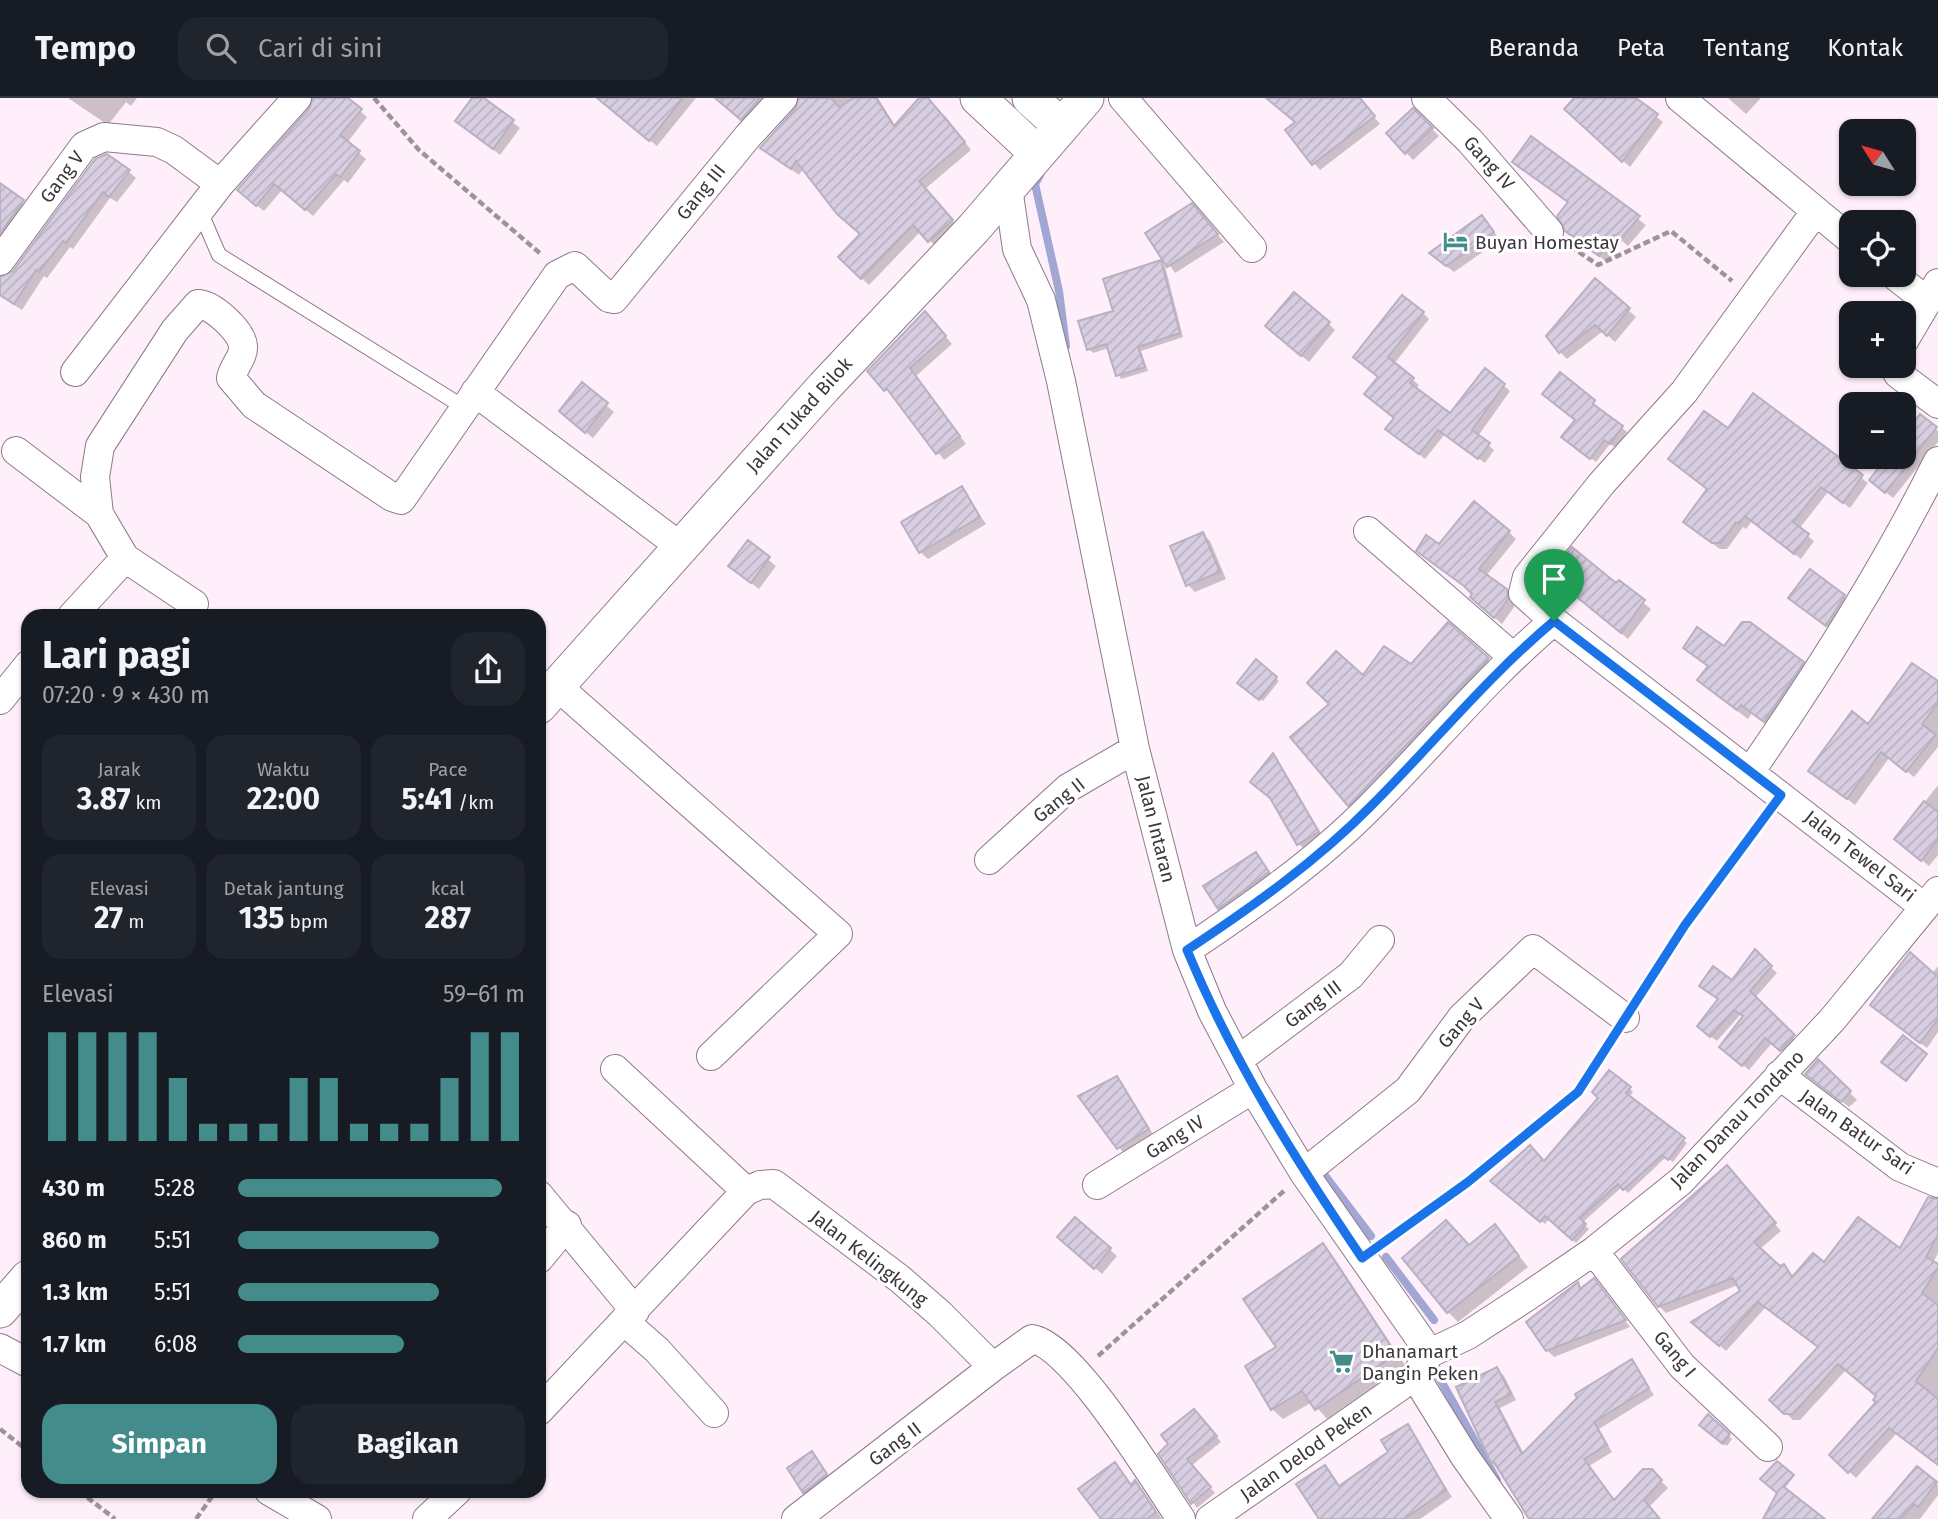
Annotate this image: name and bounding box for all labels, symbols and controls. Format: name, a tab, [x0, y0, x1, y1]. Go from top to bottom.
search box	[178, 17, 668, 80]
text: Tempo	[35, 28, 136, 68]
icon: search	[202, 29, 240, 67]
text: Cari di sini	[258, 33, 383, 64]
text: Beranda	[1488, 34, 1579, 62]
text: Peta	[1617, 34, 1665, 62]
text: Tentang	[1703, 34, 1789, 62]
text: Kontak	[1827, 34, 1903, 62]
north arrow	[1839, 119, 1916, 196]
map controls	[1839, 119, 1916, 469]
street label: Gang IV	[1459, 131, 1519, 195]
street label: Gang V	[35, 146, 89, 207]
street label: Gang III	[672, 159, 730, 225]
button: locate	[1839, 210, 1916, 287]
hotel icon: Buyan Homestay	[1441, 228, 1469, 256]
place label: Buyan Homestay	[1475, 231, 1619, 254]
button: +	[1839, 301, 1916, 378]
street label: Jalan Tukad Bilok	[741, 352, 857, 477]
button: −	[1839, 392, 1916, 469]
pin	[1524, 549, 1584, 621]
icon: arrive	[1535, 560, 1573, 598]
text: Lari pagi	[42, 632, 191, 678]
button: share	[451, 632, 525, 706]
text: 07:20 · 9 × 430 m	[42, 681, 210, 709]
text: Jarak	[98, 758, 141, 781]
text: Waktu	[257, 758, 310, 781]
text: Pace	[428, 758, 468, 781]
street label: Gang II	[1028, 773, 1090, 827]
street label: Jalan Intaran	[1132, 773, 1180, 885]
text: 3.87	[77, 781, 131, 817]
text: 22:00	[247, 781, 320, 817]
text: 5:41	[401, 781, 453, 817]
text: km	[131, 791, 162, 814]
text: /km	[453, 791, 494, 814]
street label: Jalan Tewel Sari	[1800, 805, 1920, 907]
text: Elevasi	[90, 877, 149, 900]
text: Detak jantung	[223, 877, 344, 900]
text: kcal	[431, 877, 465, 900]
text: 27	[94, 900, 123, 936]
text: 135	[239, 900, 284, 936]
text: 287	[425, 900, 471, 936]
text: m	[123, 910, 144, 933]
text: bpm	[284, 910, 328, 933]
street label: Gang III	[1280, 975, 1346, 1033]
text: Elevasi	[42, 980, 114, 1008]
text: 59–61 m	[443, 980, 525, 1008]
street label: Gang V	[1433, 993, 1489, 1053]
street label: Jalan Danau Tondano	[1665, 1045, 1809, 1193]
street label: Jalan Batur Sari	[1796, 1084, 1918, 1180]
street label: Gang IV	[1142, 1110, 1209, 1164]
text: 430 m	[42, 1174, 105, 1202]
text: 5:28	[154, 1174, 195, 1202]
street label: Jalan Kelingkung	[806, 1205, 932, 1311]
text: 860 m	[42, 1226, 107, 1254]
text: 5:51	[154, 1226, 191, 1254]
text: 1.3 km	[42, 1278, 108, 1306]
text: 5:51	[154, 1278, 191, 1306]
street label: Gang I	[1649, 1326, 1701, 1382]
text: 1.7 km	[42, 1330, 107, 1358]
text: 6:08	[154, 1330, 197, 1358]
place label: Dhanamart Dangin Peken	[1362, 1340, 1479, 1385]
supermarket icon: Dhanamart Dangin Peken	[1328, 1348, 1356, 1376]
street label: Jalan Delod Peken	[1236, 1398, 1376, 1506]
button: Simpan	[42, 1404, 277, 1484]
button: Bagikan	[291, 1404, 525, 1484]
street label: Gang II	[864, 1417, 926, 1471]

